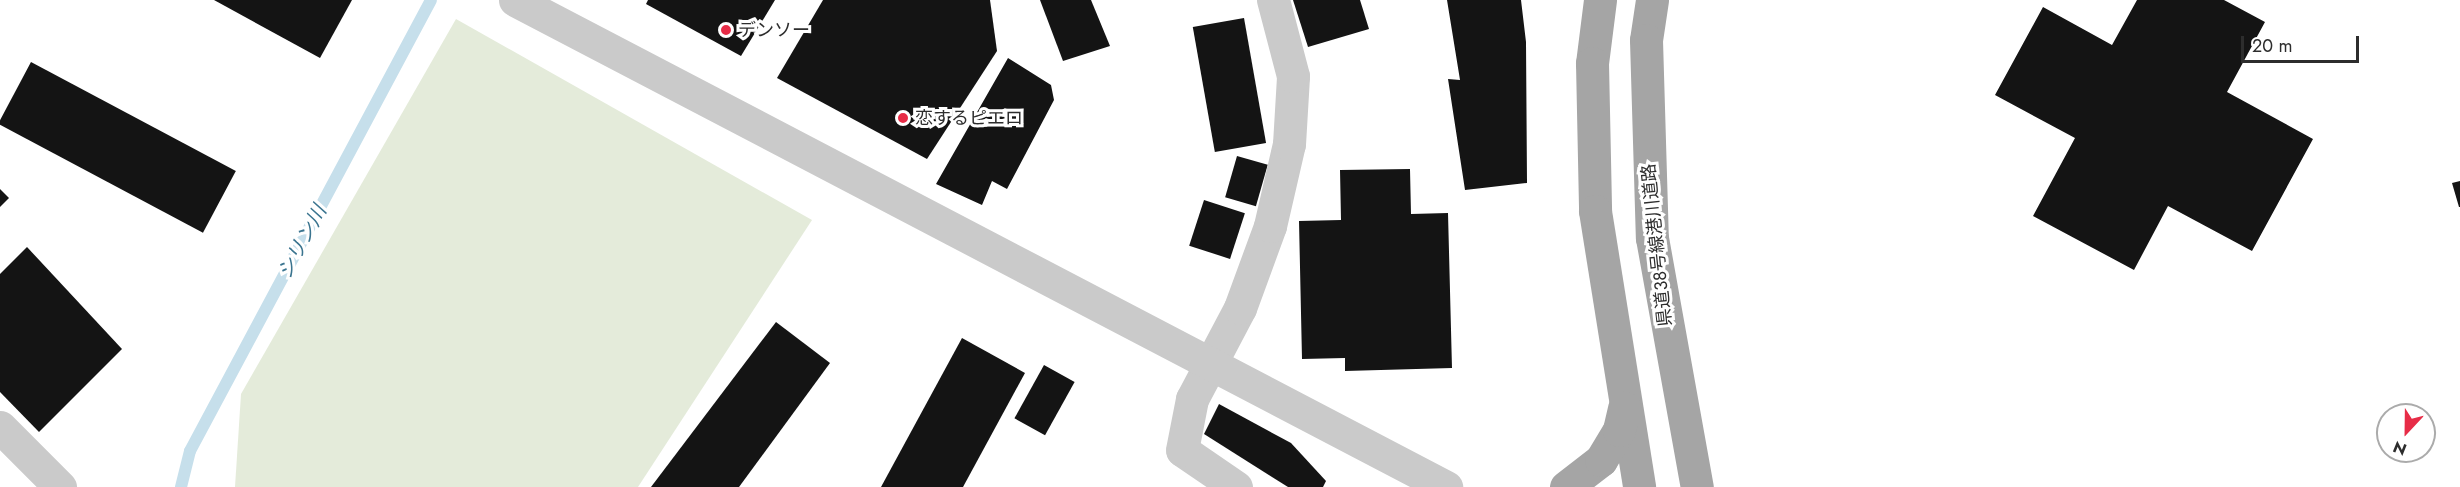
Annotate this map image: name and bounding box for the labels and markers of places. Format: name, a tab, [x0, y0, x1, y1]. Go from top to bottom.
place label: デンソー	[738, 19, 810, 41]
marker: デンソー	[719, 23, 733, 37]
place label: 恋するピエロ	[915, 107, 1023, 129]
marker: 恋するピエロ	[896, 111, 910, 125]

